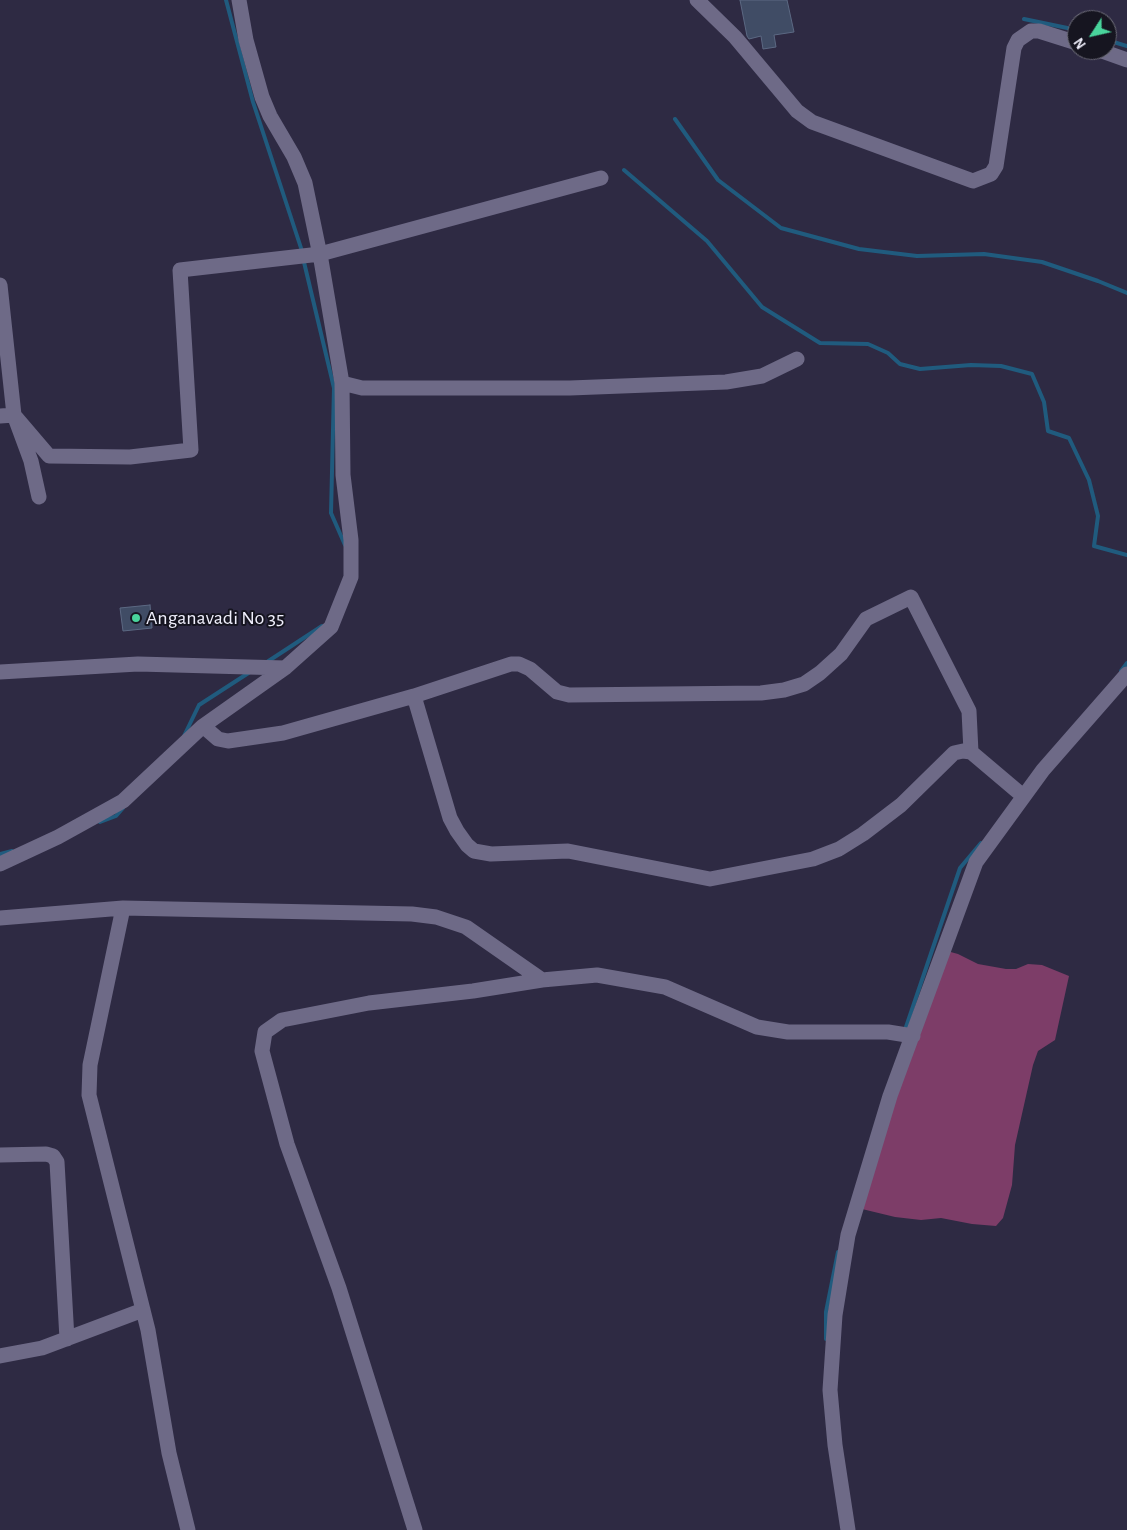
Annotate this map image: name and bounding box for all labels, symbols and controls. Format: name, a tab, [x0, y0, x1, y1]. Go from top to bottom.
north arrow	[1067, 10, 1117, 60]
text: N	[1072, 35, 1089, 51]
place label: Anganavadi No 35	[146, 606, 284, 630]
marker: Anganavadi No 35	[130, 612, 142, 624]

